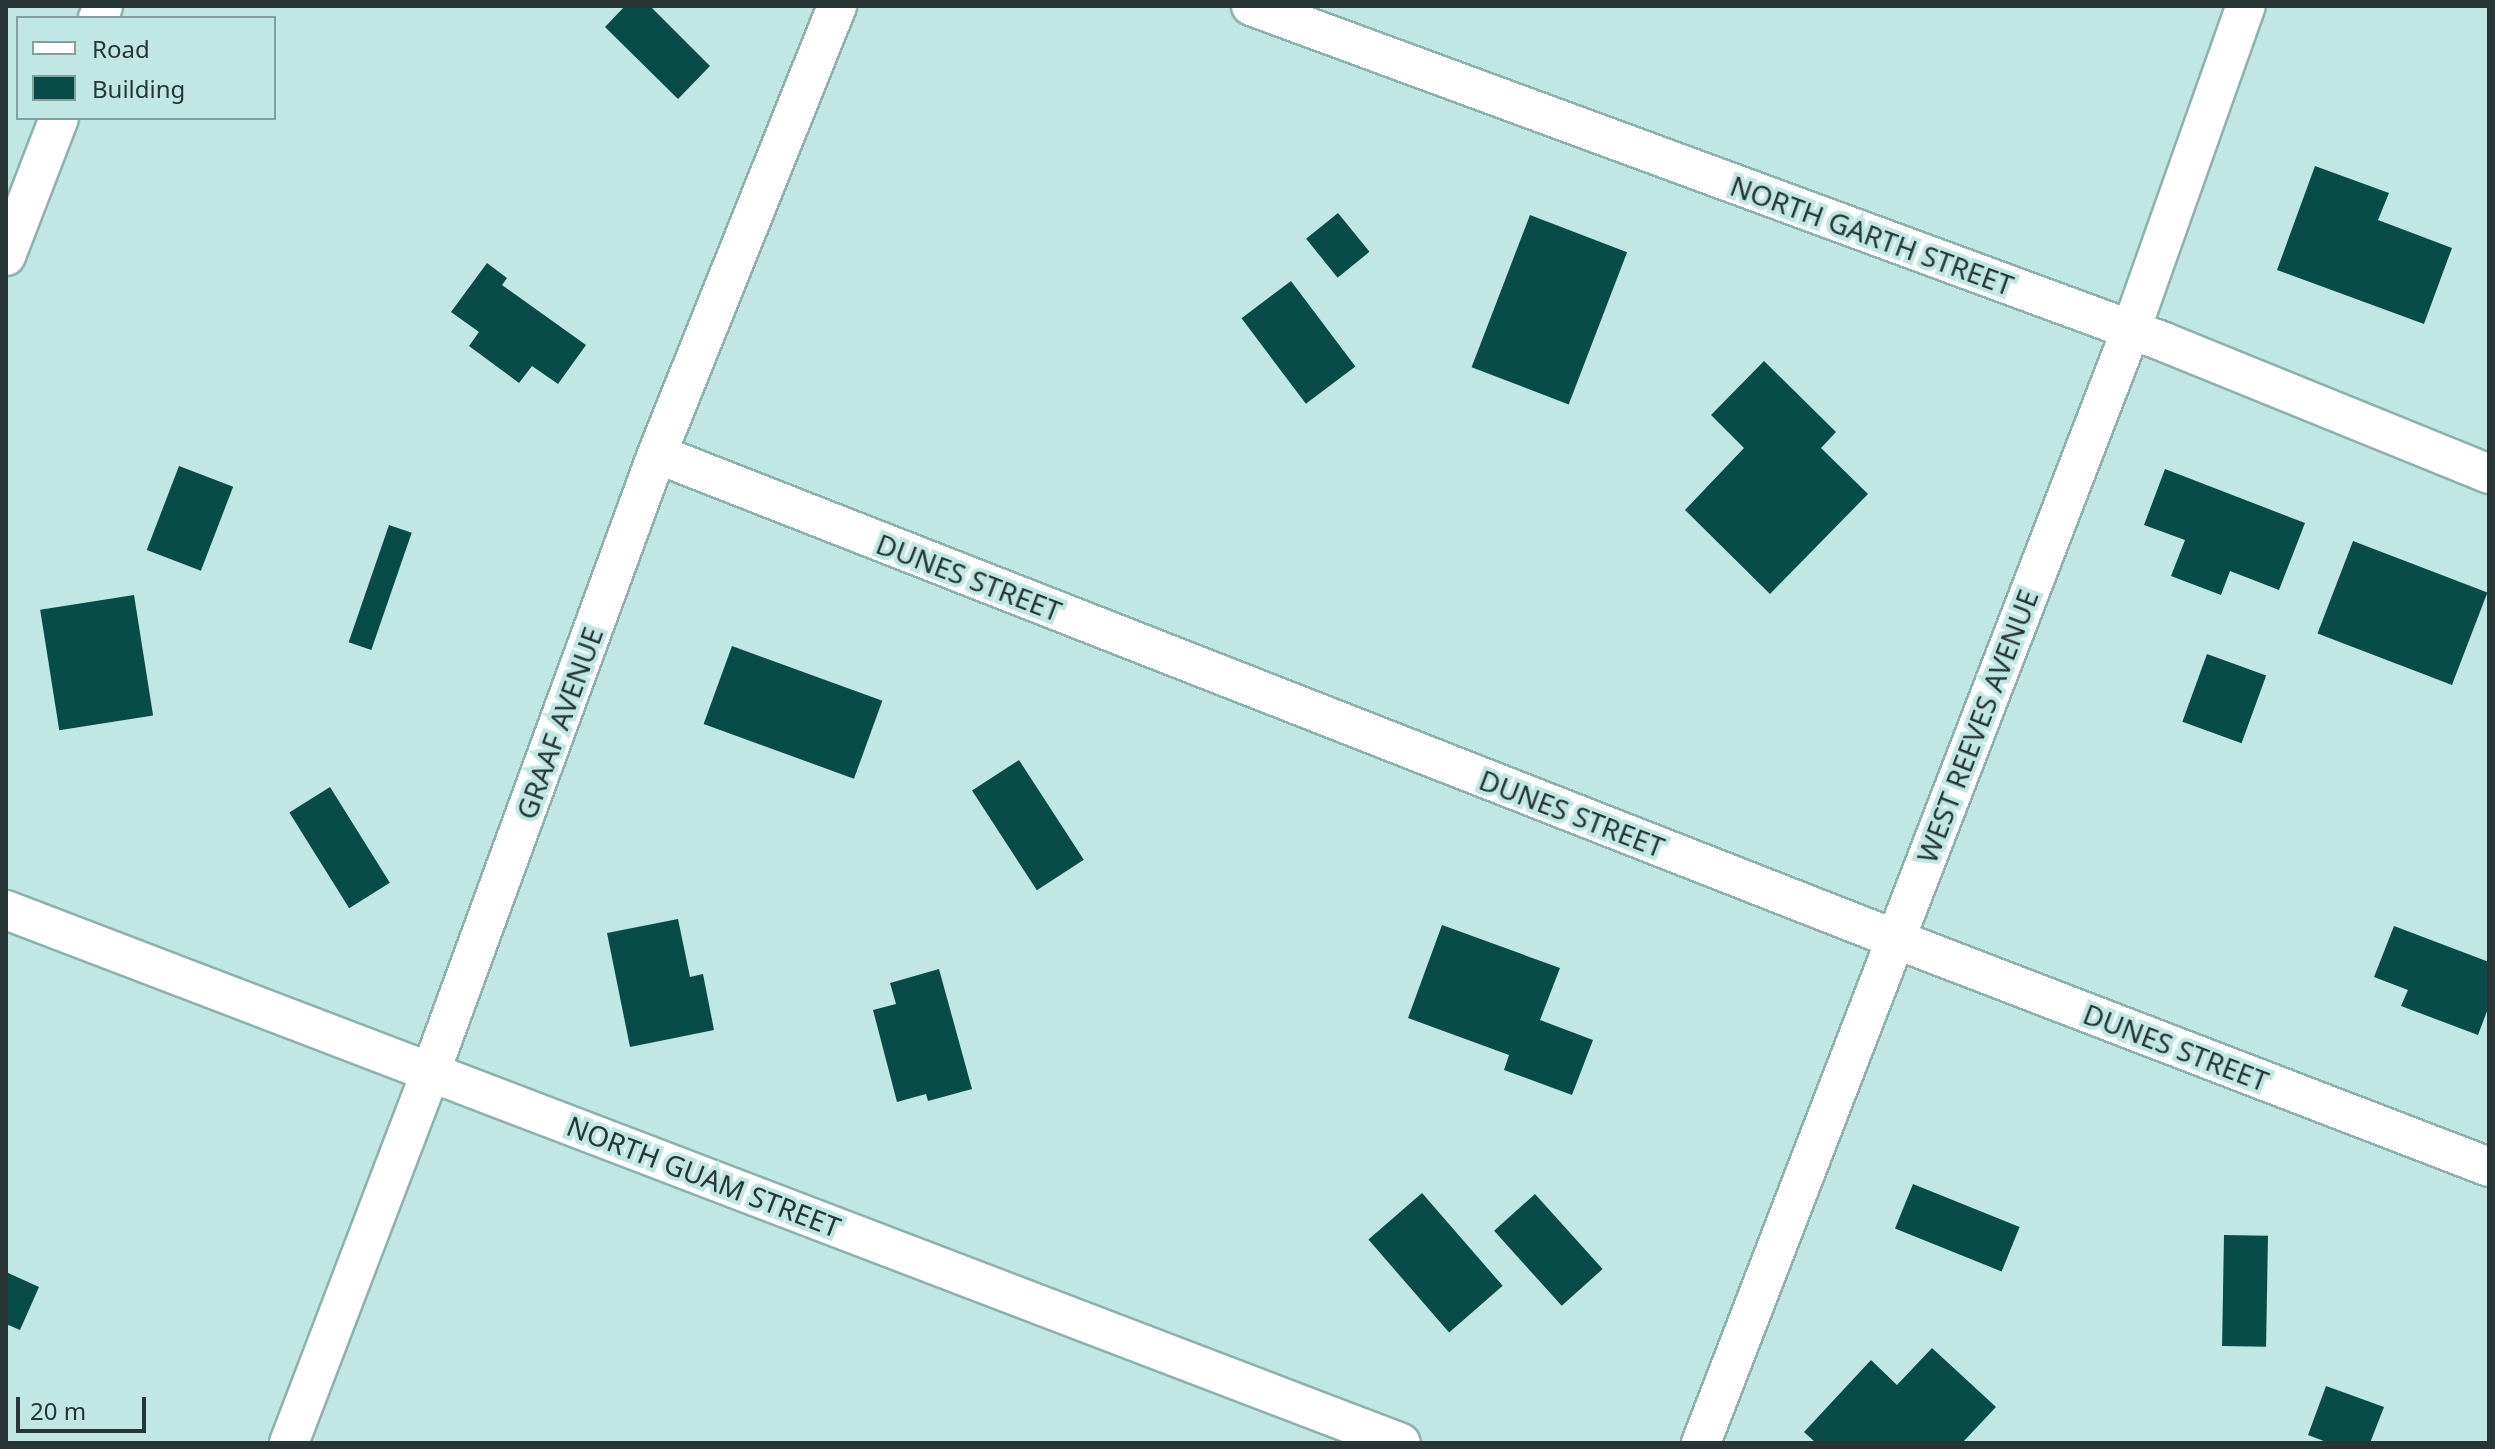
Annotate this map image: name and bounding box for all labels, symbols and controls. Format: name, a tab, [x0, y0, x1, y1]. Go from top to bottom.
legend	[16, 16, 276, 120]
text: Road	[92, 32, 150, 65]
text: Building	[92, 72, 185, 105]
street label: NORTH GARTH STREET	[1726, 168, 2018, 302]
street label: DUNES STREET	[872, 526, 1066, 628]
street label: WEST REEVES AVENUE	[1909, 585, 2045, 867]
street label: GRAAF AVENUE	[509, 622, 609, 824]
street label: DUNES STREET	[1475, 762, 1669, 864]
street label: DUNES STREET	[2079, 996, 2273, 1098]
street label: NORTH GUAM STREET	[562, 1108, 846, 1244]
scale bar	[20, 1381, 150, 1431]
text: 20 m	[30, 1394, 86, 1427]

